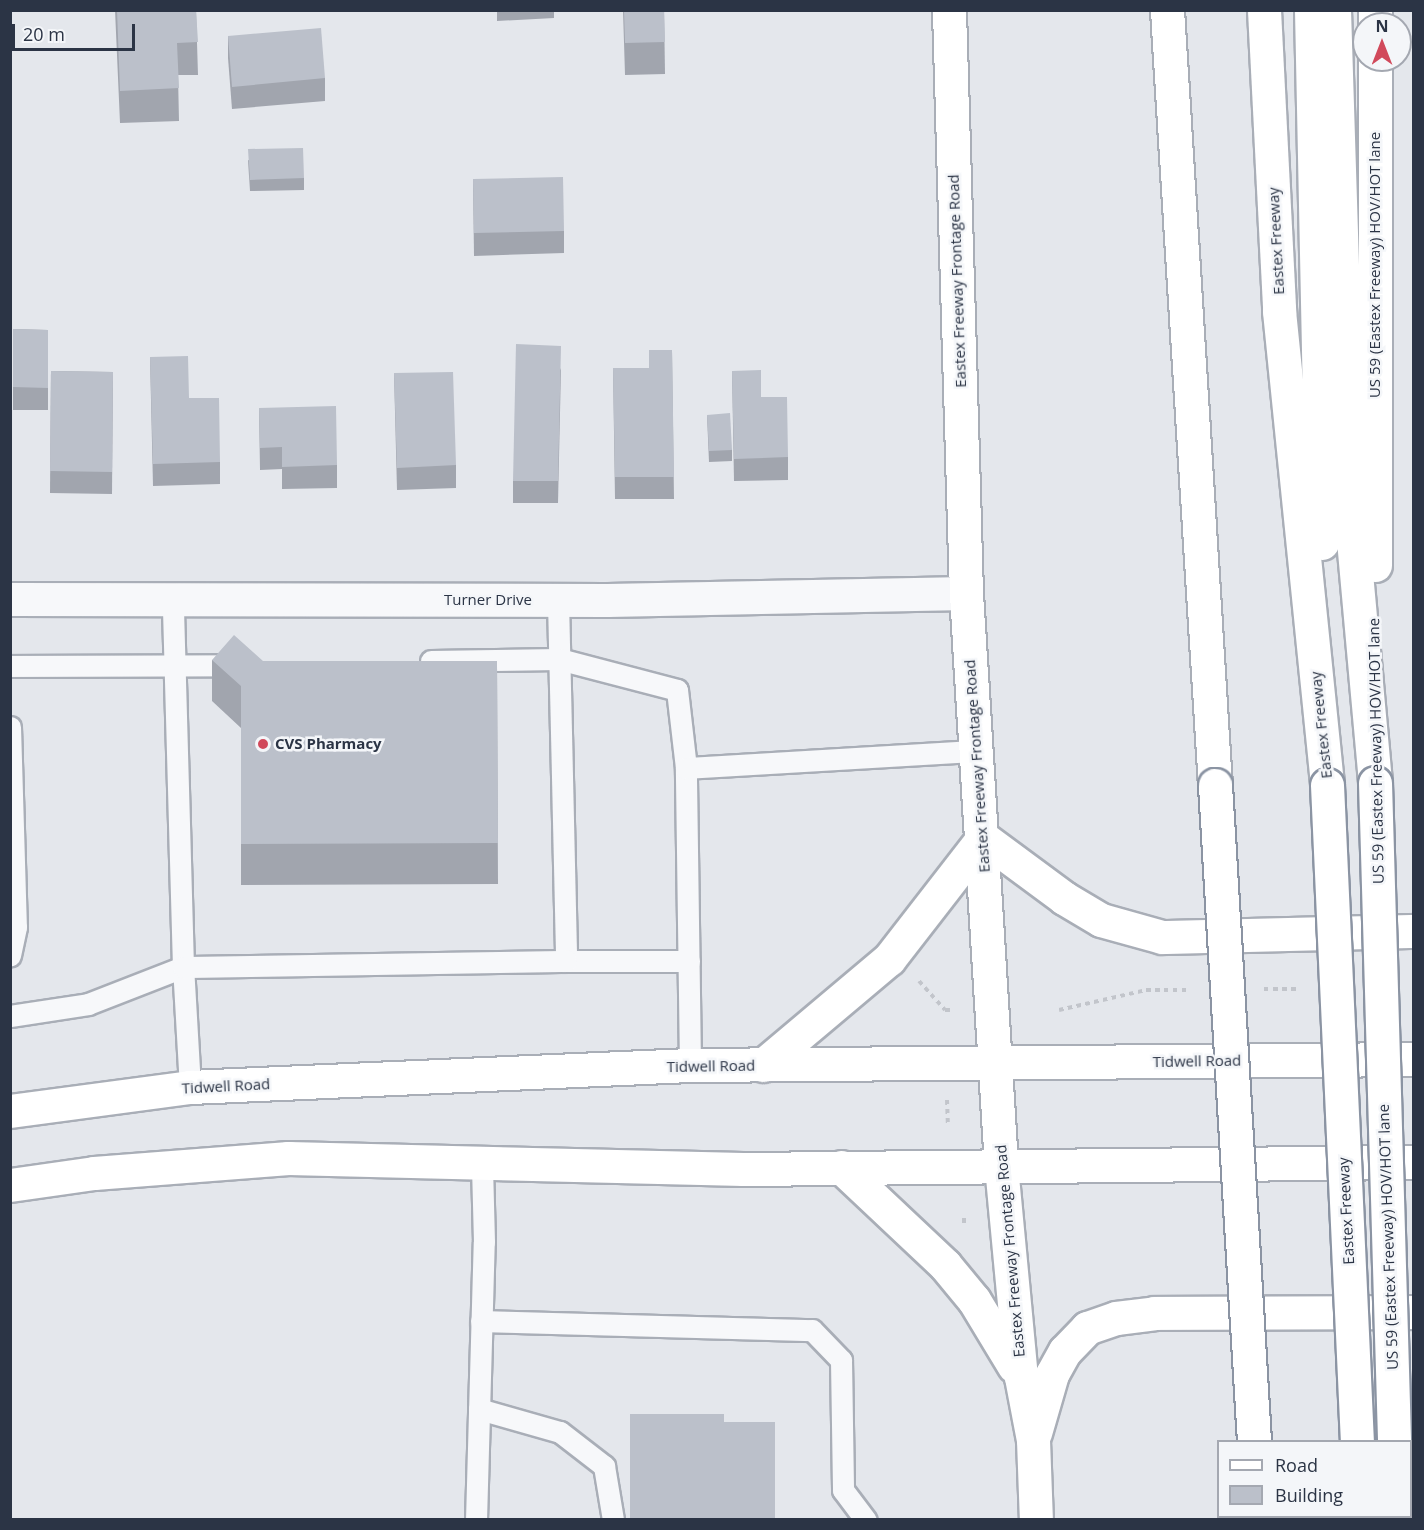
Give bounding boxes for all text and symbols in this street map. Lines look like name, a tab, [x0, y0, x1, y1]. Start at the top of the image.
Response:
scale bar	[15, 12, 138, 50]
north arrow	[1352, 12, 1412, 72]
text: N	[1375, 15, 1389, 37]
text: 20 m	[23, 22, 65, 46]
street label: US 59 (Eastex Freeway) HOV/HOT lane	[1366, 132, 1384, 398]
street label: Eastex Freeway Frontage Road	[944, 174, 970, 388]
street label: Eastex Freeway	[1264, 187, 1288, 295]
street label: Turner Drive	[444, 591, 532, 609]
street label: US 59 (Eastex Freeway) HOV/HOT lane	[1365, 618, 1387, 884]
street label: Eastex Freeway Frontage Road	[961, 659, 993, 873]
street label: Eastex Freeway	[1306, 671, 1336, 779]
place label: CVS Pharmacy	[275, 735, 382, 753]
marker: CVS Pharmacy	[256, 737, 270, 751]
street label: Tidwell Road	[1153, 1051, 1241, 1071]
street label: Tidwell Road	[667, 1056, 755, 1076]
street label: Tidwell Road	[181, 1075, 271, 1097]
street label: US 59 (Eastex Freeway) HOV/HOT lane	[1374, 1104, 1402, 1370]
street label: Eastex Freeway Frontage Road	[992, 1144, 1028, 1358]
street label: Eastex Freeway	[1334, 1157, 1358, 1265]
legend	[1217, 1440, 1412, 1518]
text: Road	[1275, 1453, 1318, 1477]
text: Building	[1275, 1483, 1343, 1507]

